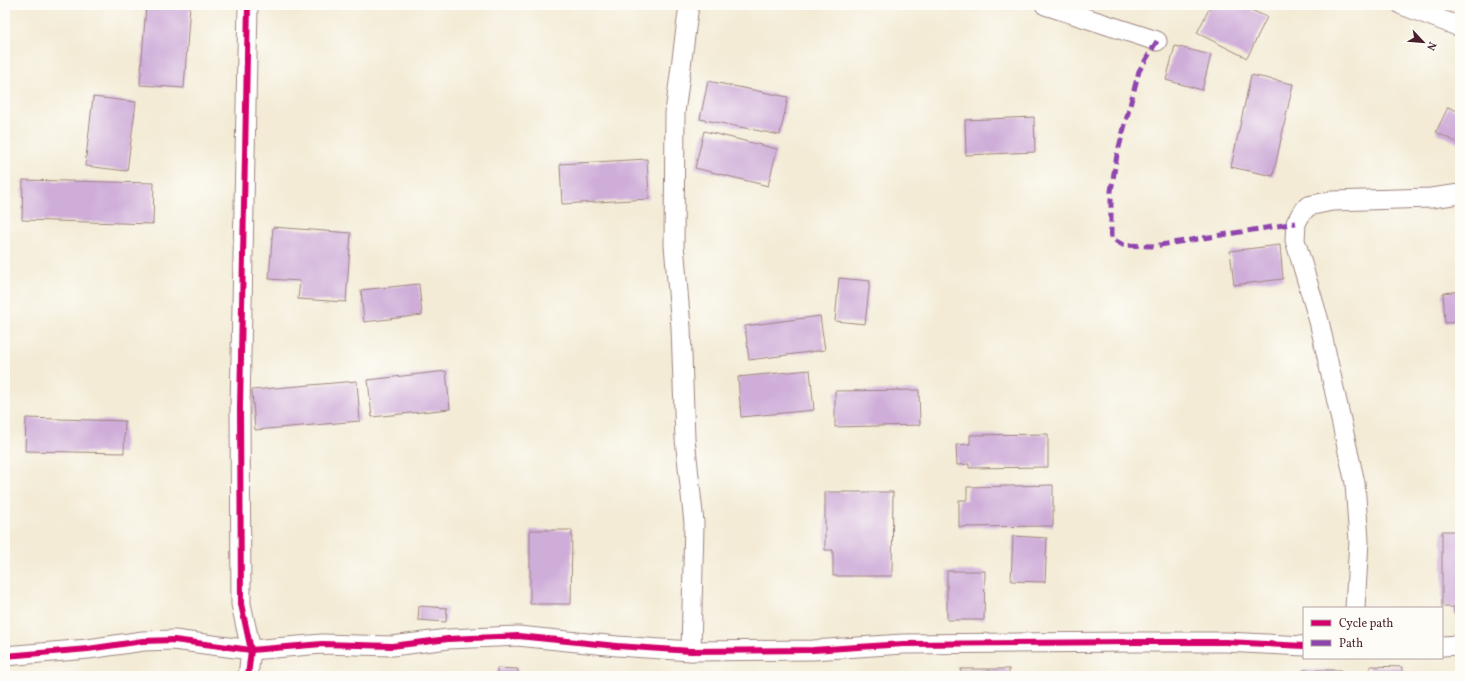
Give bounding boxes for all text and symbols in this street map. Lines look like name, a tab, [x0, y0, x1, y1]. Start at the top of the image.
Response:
north arrow	[1403, 22, 1443, 62]
text: N	[1422, 39, 1439, 53]
legend	[1303, 607, 1443, 659]
text: Cycle path	[1339, 616, 1394, 632]
text: Path	[1339, 636, 1363, 652]

